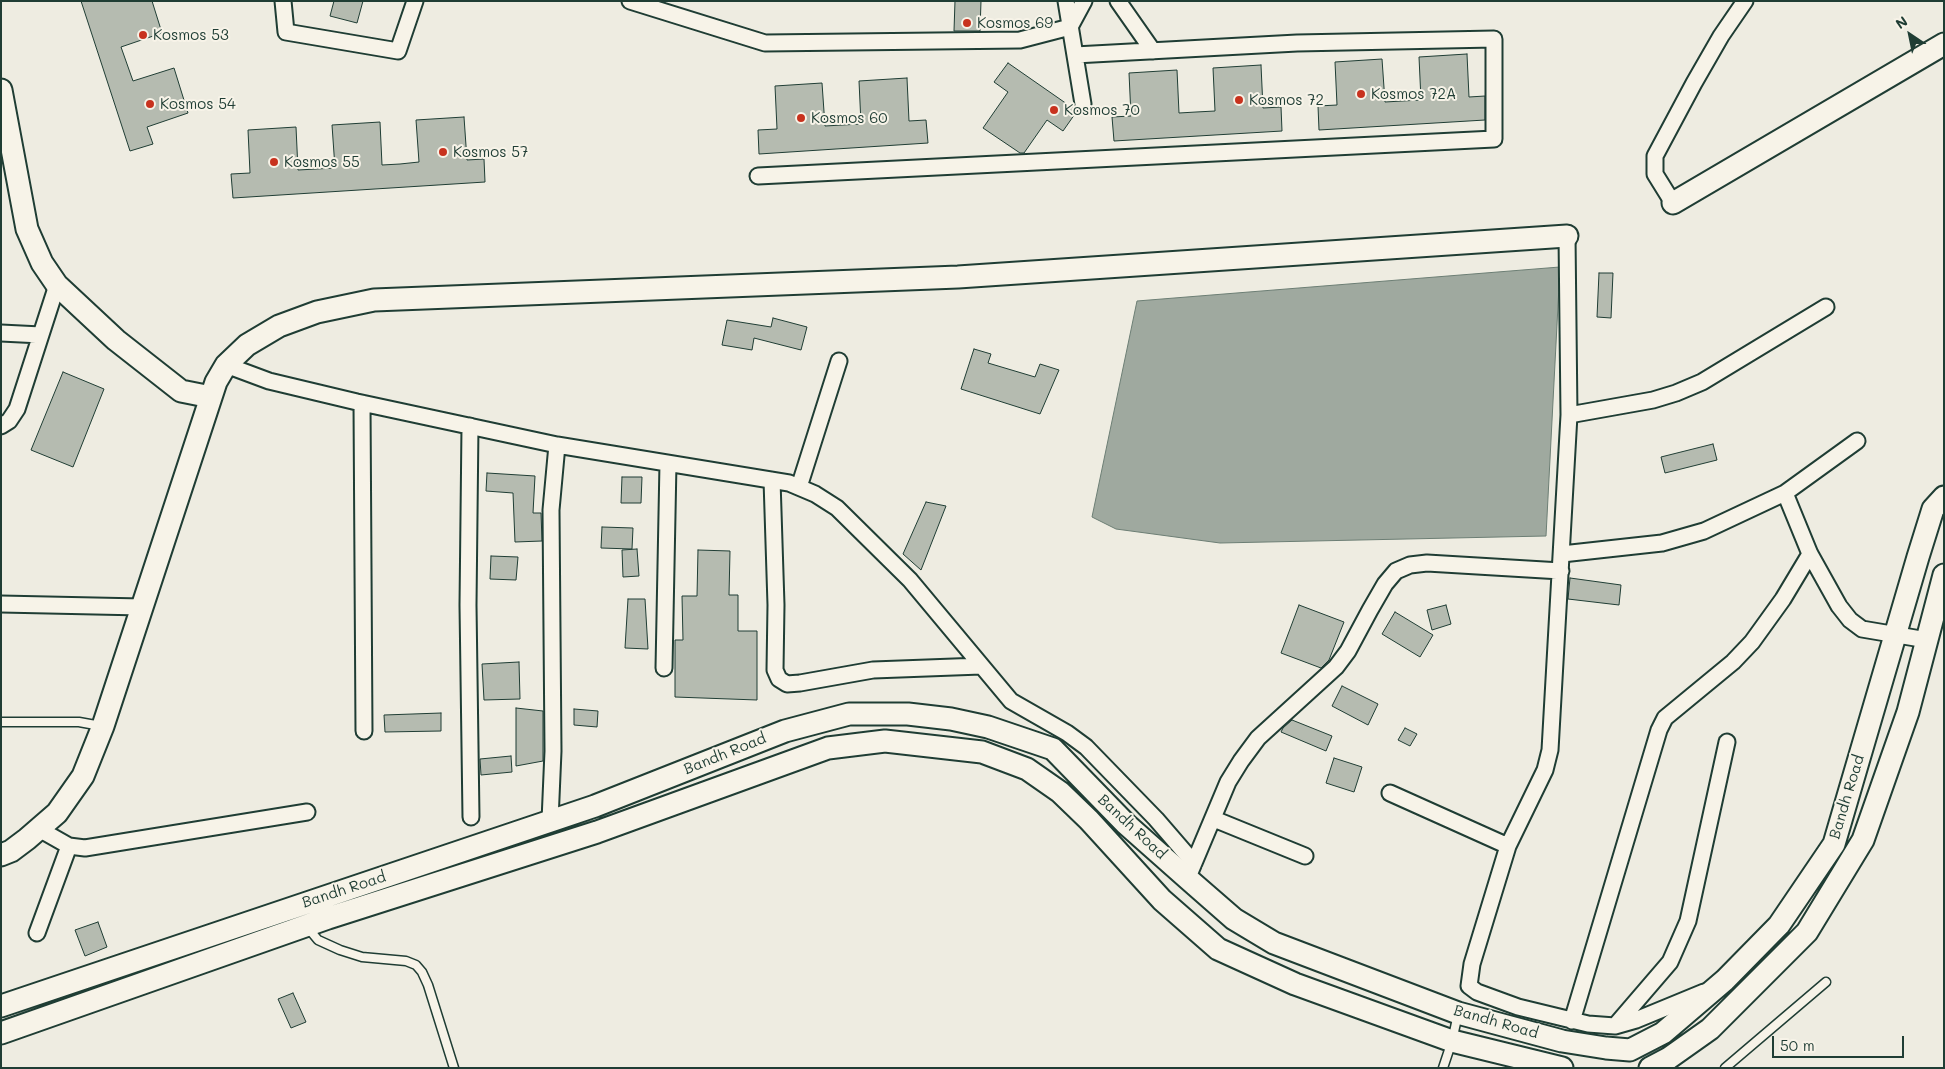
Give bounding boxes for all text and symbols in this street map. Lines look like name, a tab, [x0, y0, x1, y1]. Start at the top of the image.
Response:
north arrow	[1885, 10, 1935, 60]
text: N	[1892, 11, 1911, 33]
place label: Kosmos 69	[977, 14, 1053, 32]
marker: Kosmos 69	[961, 17, 973, 29]
place label: Kosmos 53	[153, 26, 229, 44]
marker: Kosmos 53	[137, 29, 149, 41]
place label: Kosmos 72A	[1371, 85, 1456, 103]
marker: Kosmos 72A	[1355, 88, 1367, 100]
place label: Kosmos 72	[1249, 91, 1324, 109]
marker: Kosmos 72	[1233, 94, 1245, 106]
place label: Kosmos 54	[160, 95, 236, 113]
marker: Kosmos 54	[144, 98, 156, 110]
place label: Kosmos 70	[1064, 101, 1140, 119]
marker: Kosmos 70	[1048, 104, 1060, 116]
place label: Kosmos 60	[811, 109, 888, 127]
marker: Kosmos 60	[795, 112, 807, 124]
place label: Kosmos 57	[453, 143, 528, 161]
marker: Kosmos 57	[437, 146, 449, 158]
place label: Kosmos 55	[284, 153, 360, 171]
marker: Kosmos 55	[268, 156, 280, 168]
street label: Bandh Road	[681, 729, 769, 779]
street label: Bandh Road	[1826, 753, 1868, 841]
street label: Bandh Road	[1094, 791, 1170, 863]
street label: Bandh Road	[300, 868, 388, 912]
street label: Bandh Road	[1452, 1001, 1540, 1043]
scale bar	[1775, 1026, 1908, 1058]
text: 50 m	[1780, 1035, 1815, 1055]

